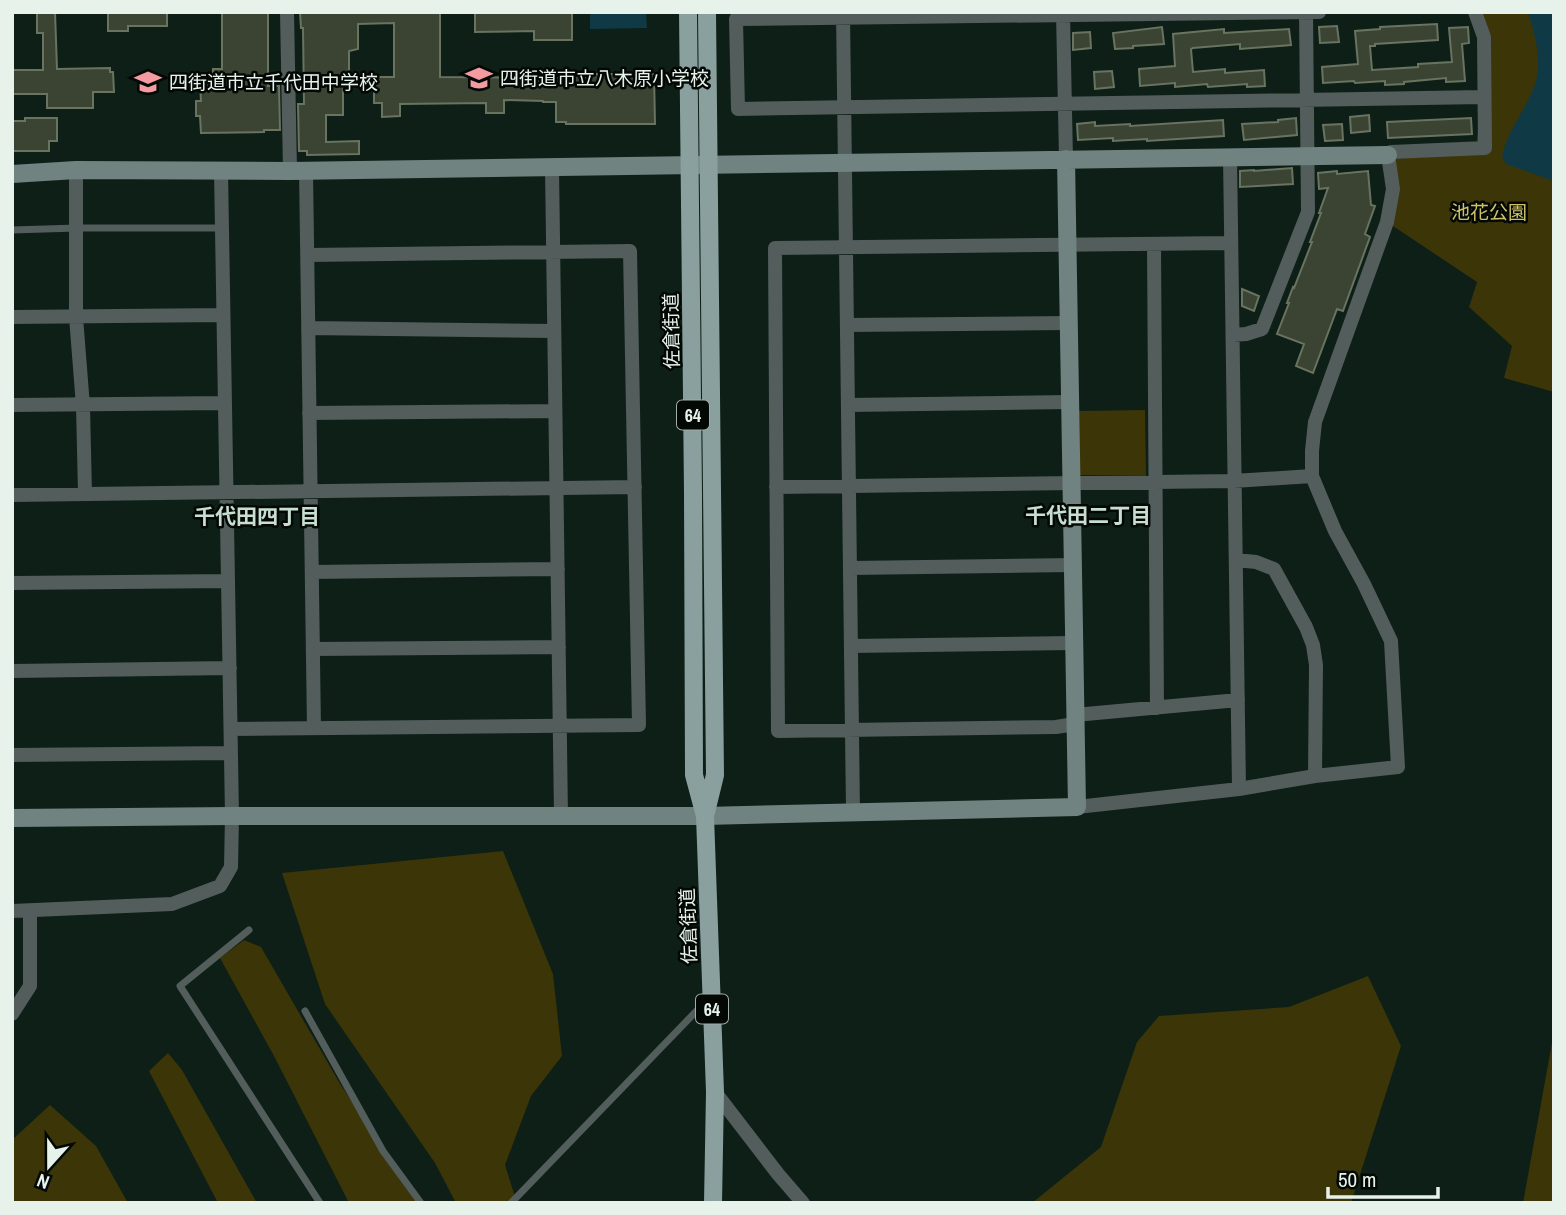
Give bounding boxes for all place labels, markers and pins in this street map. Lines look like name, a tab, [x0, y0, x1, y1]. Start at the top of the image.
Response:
school or university icon: 四街道市立八木原小学校	[464, 63, 494, 93]
place label: 四街道市立八木原小学校	[500, 65, 709, 91]
school or university icon: 四街道市立千代田中学校	[133, 67, 163, 97]
place label: 四街道市立千代田中学校	[169, 69, 378, 95]

